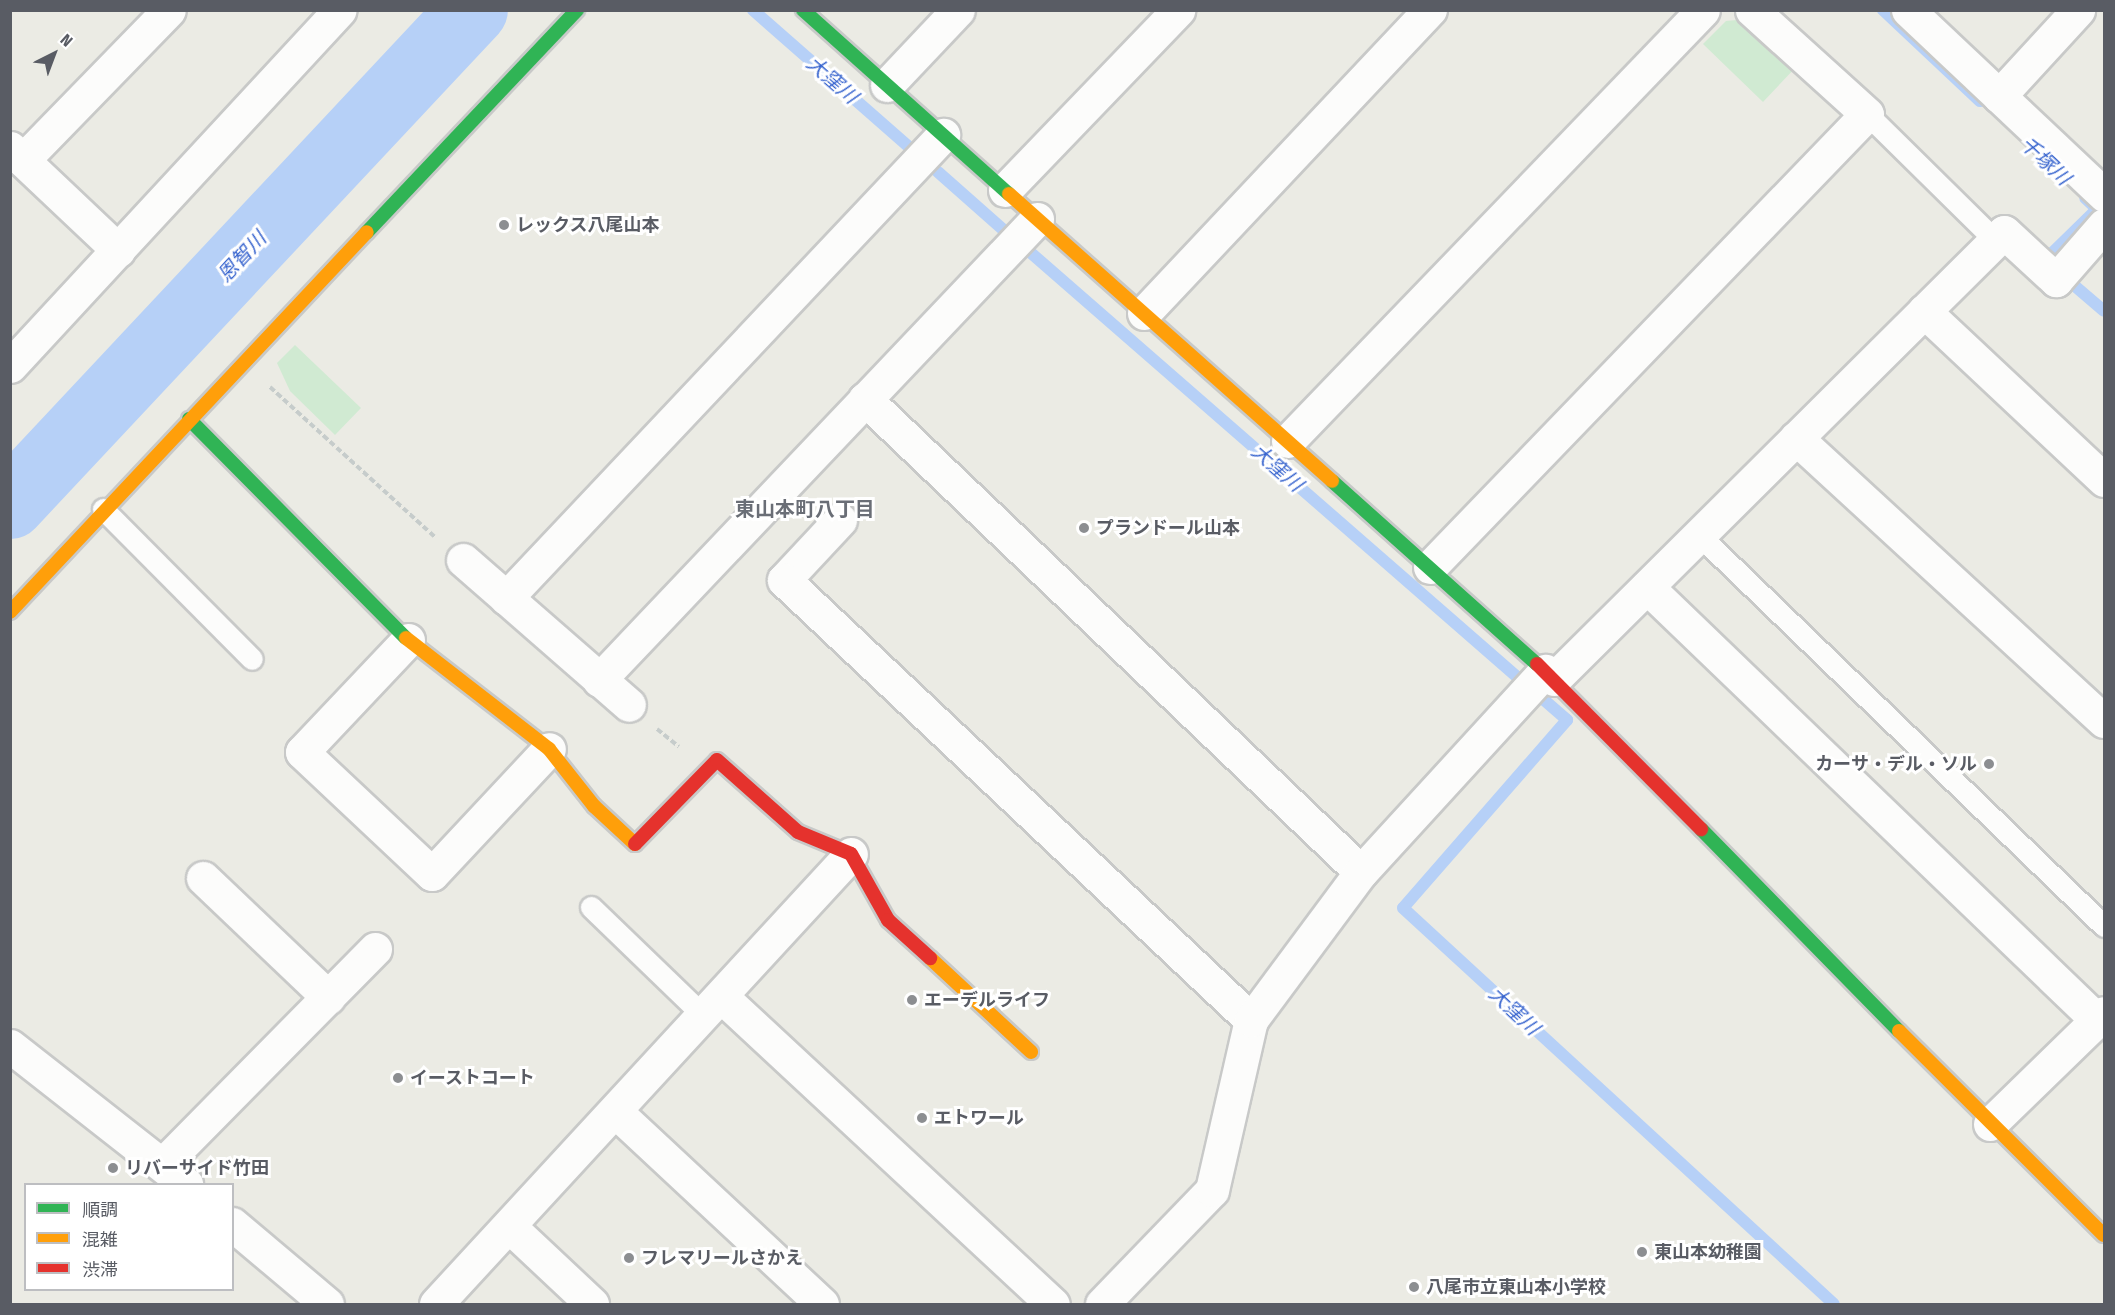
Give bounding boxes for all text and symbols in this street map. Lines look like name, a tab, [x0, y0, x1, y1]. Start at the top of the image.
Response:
north arrow	[24, 24, 84, 84]
text: N	[56, 30, 76, 51]
water label: 大窪川	[801, 51, 863, 109]
water label: 千塚川	[2015, 132, 2075, 190]
place label: レックス八尾山本	[516, 214, 660, 236]
marker: レックス八尾山本	[497, 218, 511, 232]
water label: 恩智川	[213, 227, 271, 287]
water label: 大窪川	[1246, 439, 1308, 497]
district label: 東山本町八丁目	[735, 497, 875, 521]
place label: プランドール山本	[1096, 517, 1240, 539]
marker: プランドール山本	[1077, 521, 1091, 535]
place label: カーサ・デル・ソル	[1815, 753, 1977, 775]
marker: カーサ・デル・ソル	[1982, 757, 1996, 771]
water label: 大窪川	[1484, 982, 1544, 1040]
place label: エーデルライフ	[924, 989, 1050, 1011]
marker: エーデルライフ	[905, 993, 919, 1007]
place label: イーストコート	[410, 1067, 536, 1089]
marker: イーストコート	[391, 1071, 405, 1085]
place label: エトワール	[934, 1107, 1024, 1129]
marker: エトワール	[915, 1111, 929, 1125]
place label: リバーサイド竹田	[125, 1157, 269, 1179]
marker: リバーサイド竹田	[106, 1161, 120, 1175]
legend	[24, 1183, 234, 1291]
text: 順調	[82, 1199, 118, 1221]
text: 混雑	[82, 1229, 118, 1251]
place label: 東山本幼稚園	[1654, 1241, 1762, 1263]
marker: 東山本幼稚園	[1635, 1245, 1649, 1259]
place label: フレマリールさかえ	[641, 1247, 803, 1269]
marker: フレマリールさかえ	[622, 1251, 636, 1265]
text: 渋滞	[82, 1259, 118, 1281]
place label: 八尾市立東山本小学校	[1426, 1276, 1606, 1298]
marker: 八尾市立東山本小学校	[1407, 1280, 1421, 1294]

